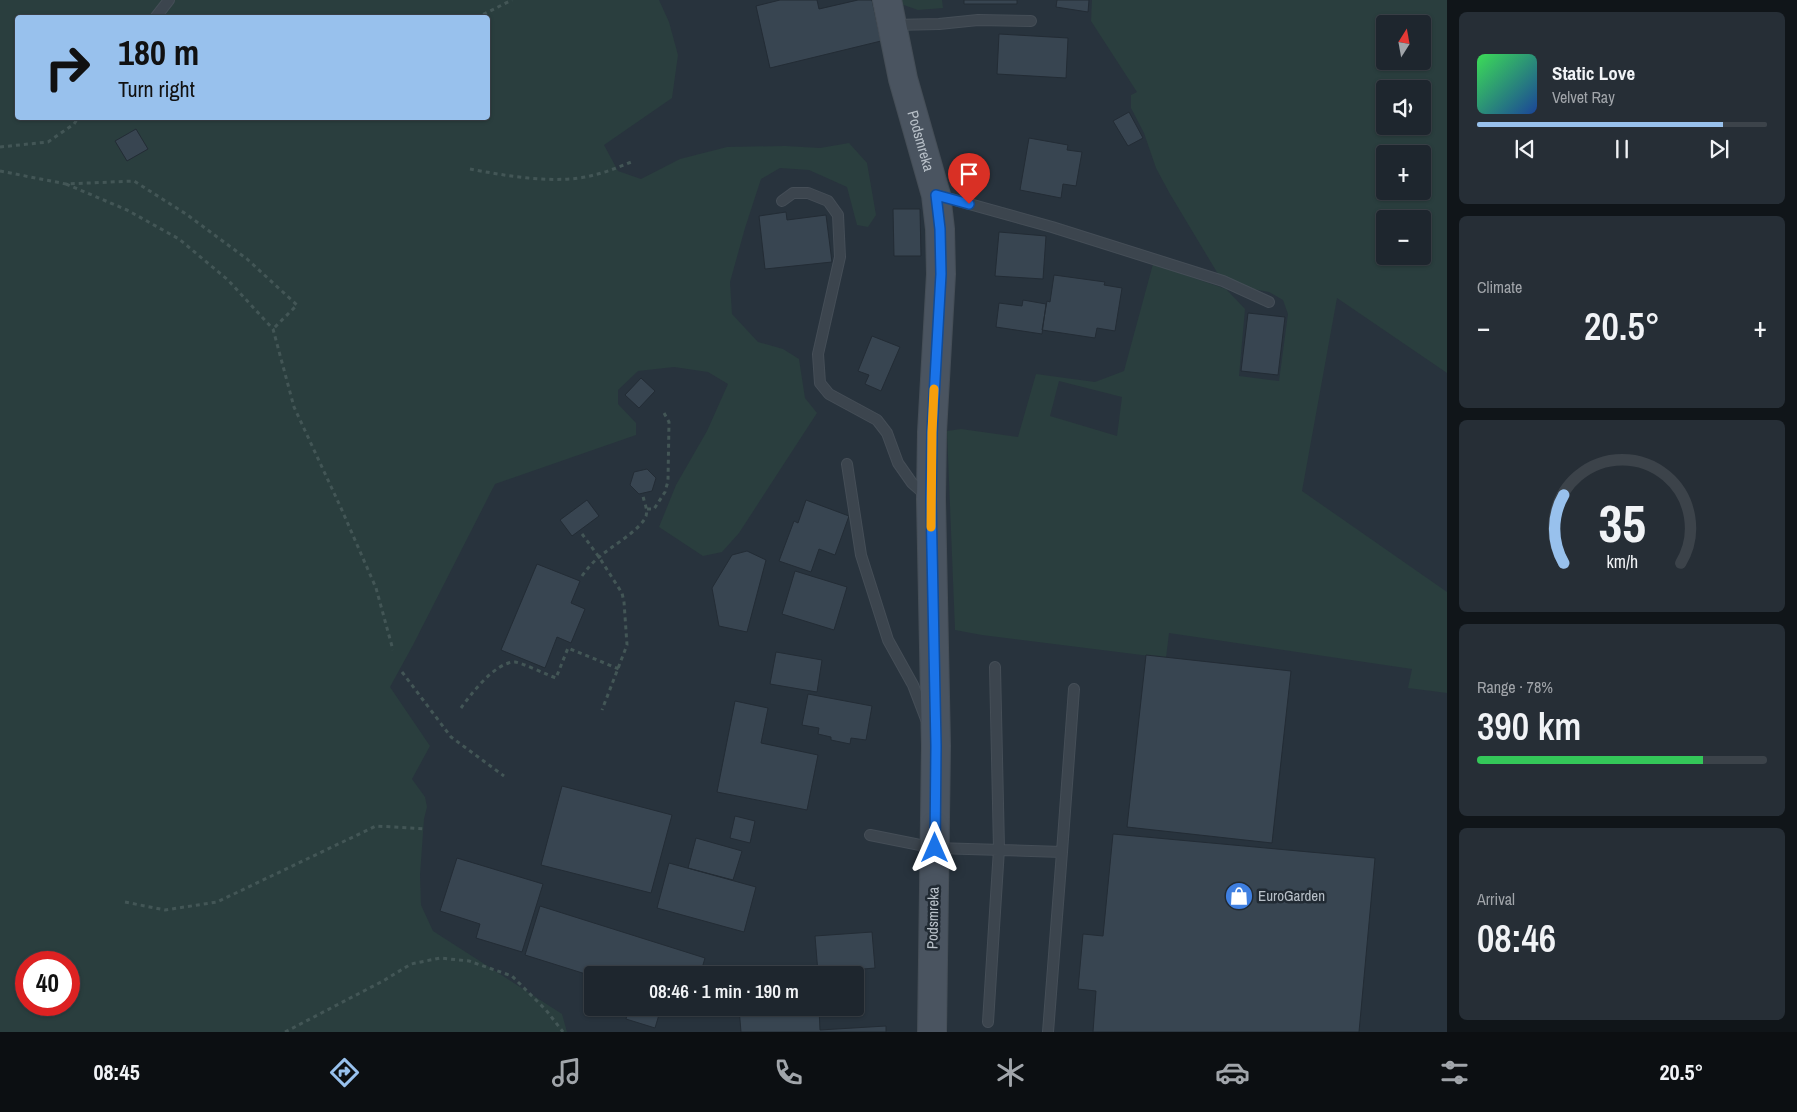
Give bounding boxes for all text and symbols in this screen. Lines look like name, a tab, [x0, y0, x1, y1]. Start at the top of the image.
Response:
north arrow	[1376, 15, 1431, 70]
map controls	[1376, 15, 1431, 265]
text: 180 m	[118, 29, 199, 76]
icon: right	[35, 35, 100, 100]
text: Static Love	[1552, 60, 1635, 86]
text: Turn right	[118, 74, 195, 104]
button: sound	[1376, 80, 1431, 135]
text: Velvet Ray	[1552, 86, 1615, 108]
street label: Podsmreka	[902, 108, 940, 174]
icon: previous	[1511, 135, 1539, 163]
icon: pause	[1608, 135, 1636, 163]
icon: next	[1705, 135, 1733, 163]
button: +	[1376, 145, 1431, 200]
pin	[948, 153, 990, 204]
icon: arrive	[955, 160, 983, 188]
button: −	[1376, 210, 1431, 265]
text: Climate	[1477, 276, 1522, 298]
text: 20.5°	[1584, 301, 1660, 352]
text: −	[1477, 308, 1490, 346]
text: +	[1754, 308, 1767, 346]
text: 35	[1598, 488, 1646, 558]
text: km/h	[1606, 550, 1638, 574]
text: Range · 78%	[1477, 676, 1553, 698]
text: 390 km	[1477, 701, 1581, 752]
position arrow	[908, 821, 960, 873]
shop icon: EuroGarden	[1224, 881, 1254, 911]
place label: EuroGarden	[1258, 885, 1325, 906]
street label: Podsmreka	[921, 887, 944, 949]
text: Arrival	[1477, 888, 1515, 910]
text: 08:46	[1477, 913, 1556, 964]
speed limit sign: 40	[15, 951, 80, 1016]
text: 08:46 · 1 min · 190 m	[649, 978, 799, 1004]
icon: directions	[327, 1055, 362, 1090]
icon: music	[549, 1055, 584, 1090]
icon: phone	[771, 1055, 806, 1090]
icon: climate	[993, 1055, 1028, 1090]
icon: car	[1215, 1055, 1250, 1090]
icon: filters	[1437, 1055, 1472, 1090]
text: 08:45	[94, 1057, 140, 1087]
text: 20.5°	[1659, 1057, 1703, 1087]

